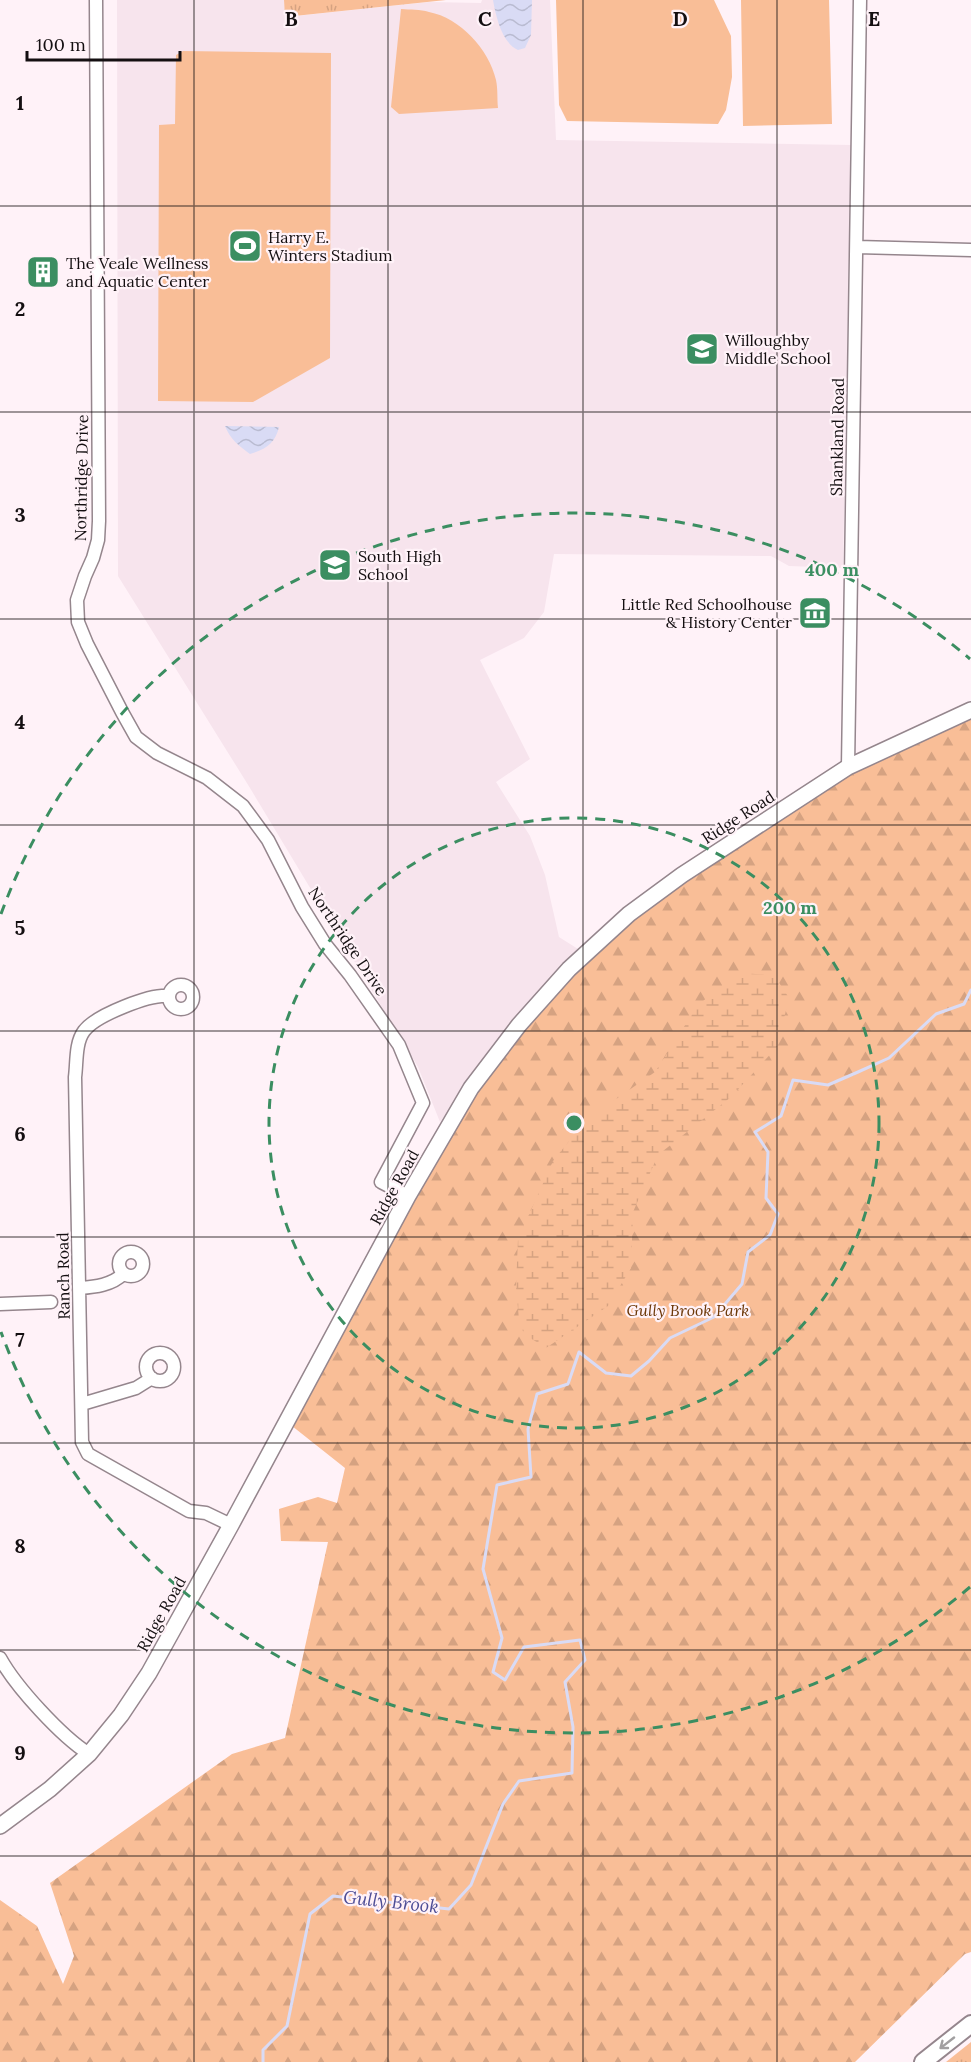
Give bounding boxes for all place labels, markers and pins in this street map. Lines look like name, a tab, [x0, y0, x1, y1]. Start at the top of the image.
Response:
place label: Harry E. Winters Stadium	[268, 227, 393, 265]
sports icon: Harry E. Winters Stadium	[227, 228, 263, 264]
place label: The Veale Wellness and Aquatic Center	[66, 253, 209, 291]
building icon: The Veale Wellness and Aquatic Center	[25, 254, 61, 290]
place label: Willoughby Middle School	[725, 330, 831, 368]
school or university icon: Willoughby Middle School	[684, 331, 720, 367]
place label: South High School	[358, 546, 442, 584]
school or university icon: South High School	[317, 547, 353, 583]
place label: Little Red Schoolhouse & History Center	[621, 594, 792, 632]
museum icon: Little Red Schoolhouse & History Center	[797, 595, 833, 631]
centre of rings	[564, 1113, 584, 1133]

